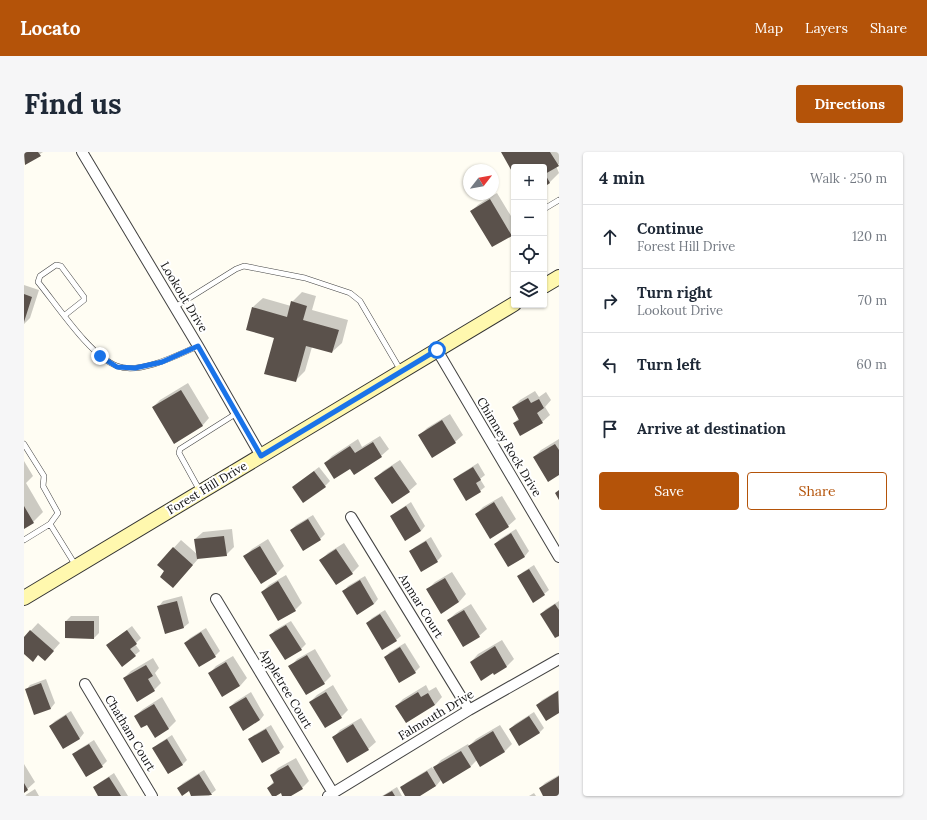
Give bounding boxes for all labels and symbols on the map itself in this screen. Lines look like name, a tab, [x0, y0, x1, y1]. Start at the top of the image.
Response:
north arrow	[463, 164, 499, 200]
street label: Lookout Drive	[158, 259, 212, 335]
route start	[428, 341, 446, 359]
route end	[91, 347, 109, 365]
street label: Chimney Rock Drive	[474, 394, 545, 500]
street label: Forest Hill Drive	[164, 458, 250, 517]
street label: Anmar Court	[395, 570, 447, 641]
street label: Appletree Court	[256, 645, 316, 731]
street label: Falmouth Drive	[395, 686, 477, 743]
street label: Chatham Court	[102, 692, 159, 774]

